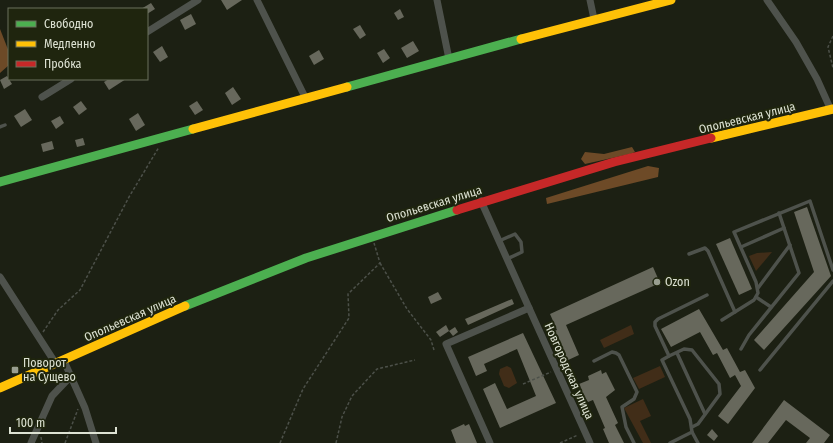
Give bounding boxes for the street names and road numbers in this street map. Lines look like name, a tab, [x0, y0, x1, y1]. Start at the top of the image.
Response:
street label: Опольевская улица	[697, 99, 797, 137]
street label: Опольевская улица	[385, 183, 484, 225]
street label: Опольевская улица	[82, 291, 178, 345]
street label: Новгородская улица	[541, 321, 597, 422]

